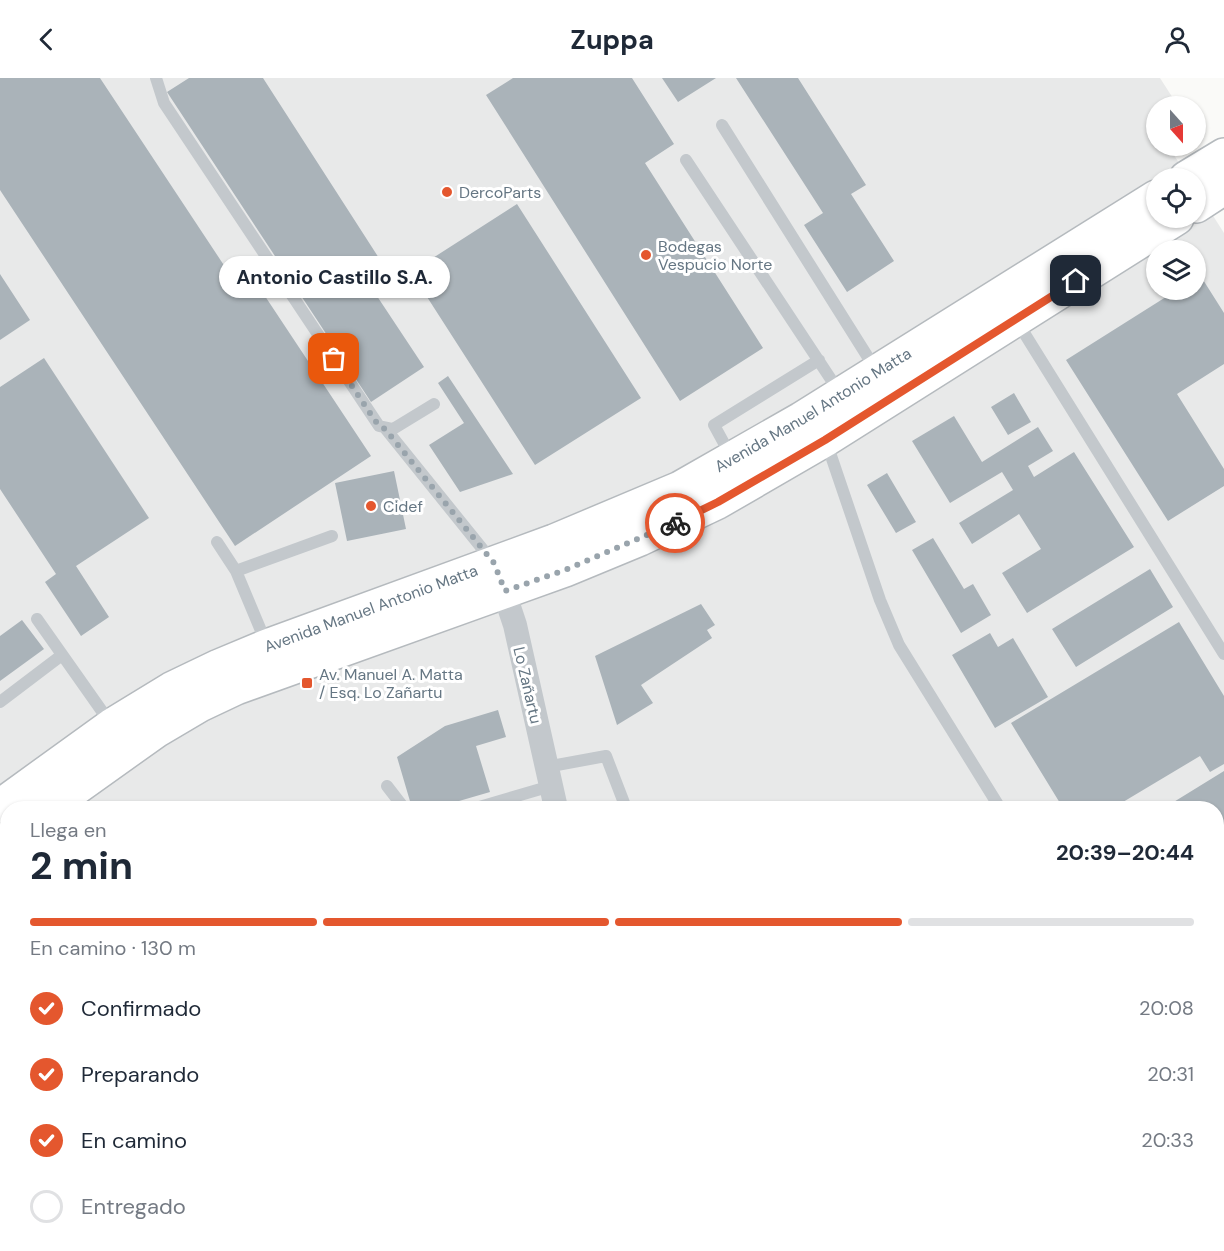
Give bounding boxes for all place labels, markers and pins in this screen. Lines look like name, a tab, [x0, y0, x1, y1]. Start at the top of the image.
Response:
place label: DercoParts	[459, 182, 541, 203]
marker: DercoParts	[440, 185, 454, 199]
place label: Bodegas Vespucio Norte	[658, 236, 772, 275]
marker: Bodegas Vespucio Norte	[639, 248, 653, 262]
pin	[1050, 255, 1101, 306]
callout: Antonio Castillo S.A.	[218, 257, 449, 299]
pin	[308, 333, 359, 384]
place label: Cidef	[383, 496, 423, 517]
marker: Cidef	[364, 499, 378, 513]
place label: Av. Manuel A. Matta / Esq. Lo Zañartu	[319, 664, 463, 703]
marker: Av. Manuel A. Matta / Esq. Lo Zañartu	[300, 676, 314, 690]

